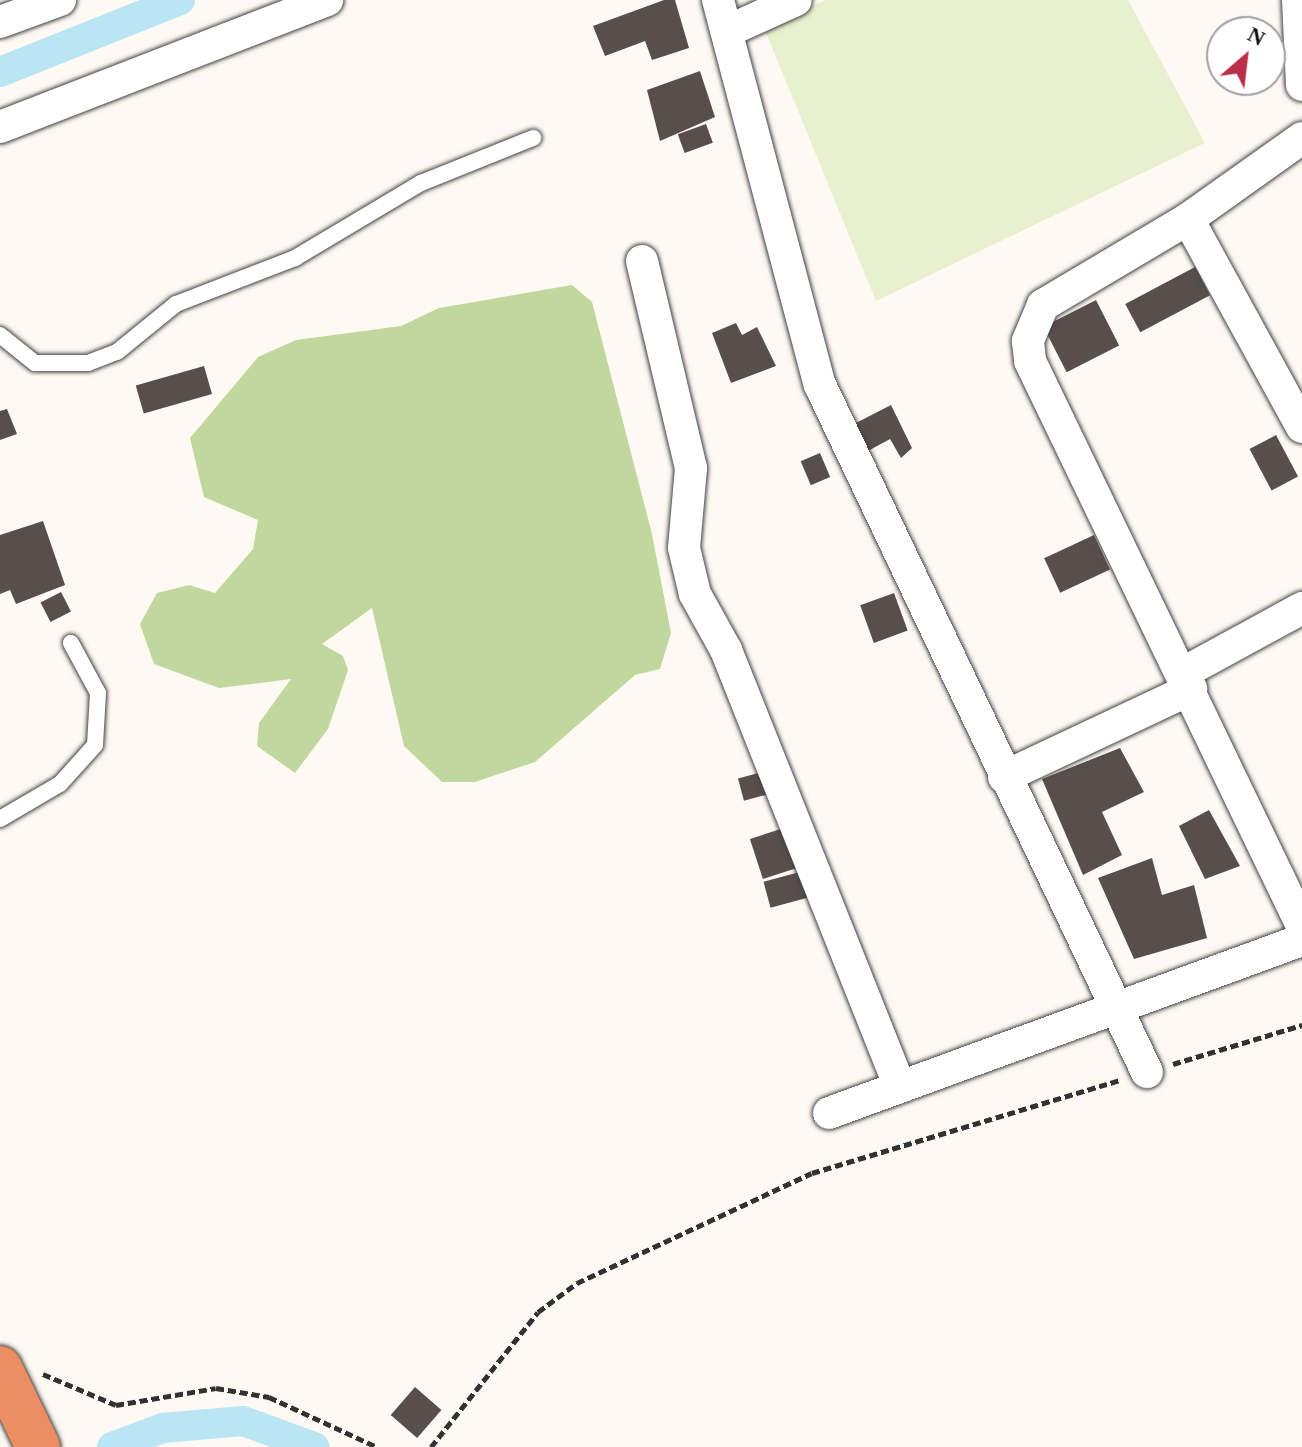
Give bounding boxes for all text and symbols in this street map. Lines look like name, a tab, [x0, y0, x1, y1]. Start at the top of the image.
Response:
north arrow	[1206, 16, 1286, 96]
text: N	[1244, 21, 1269, 51]

